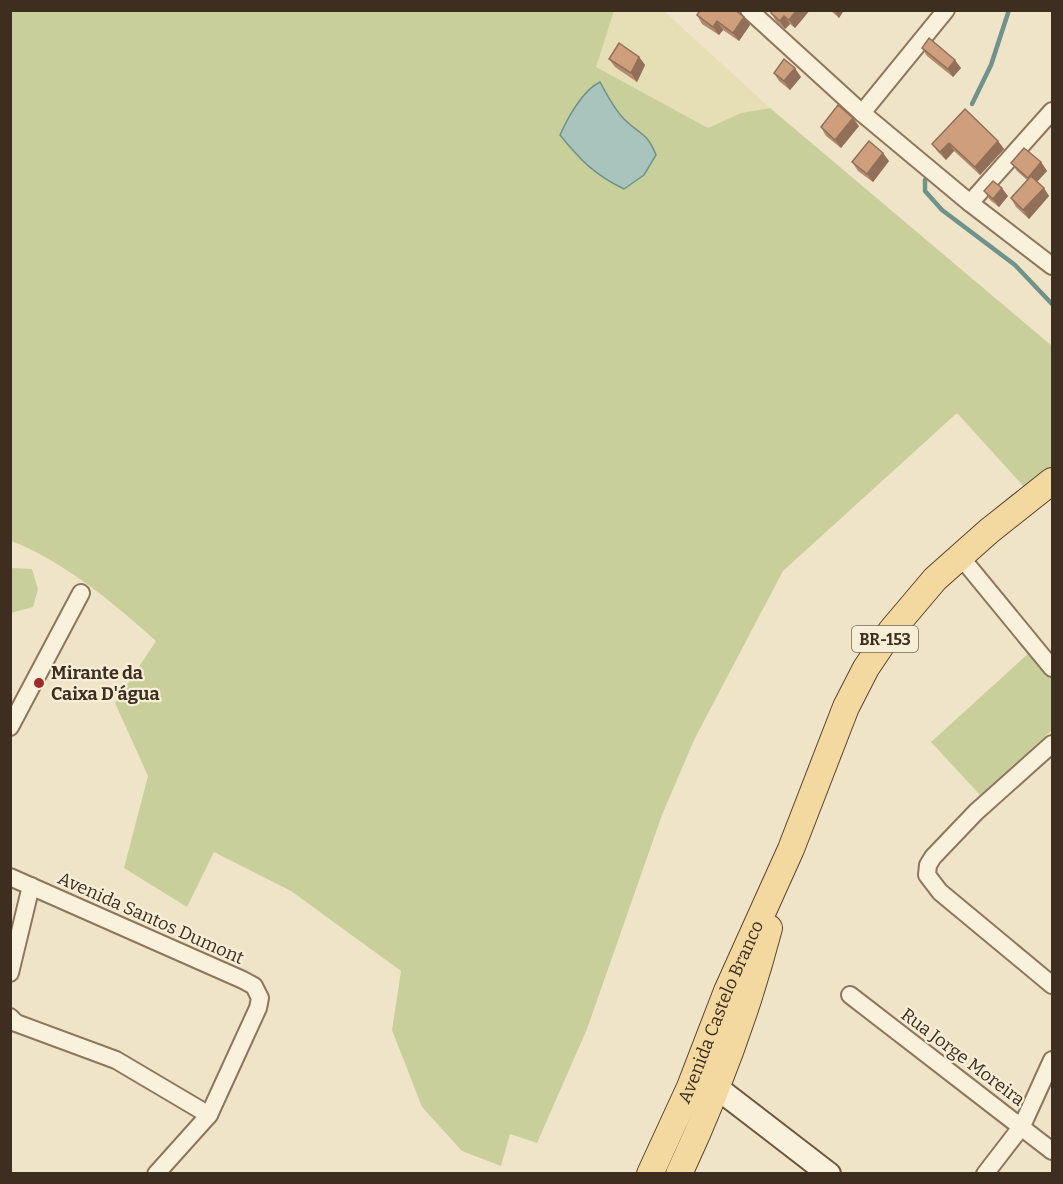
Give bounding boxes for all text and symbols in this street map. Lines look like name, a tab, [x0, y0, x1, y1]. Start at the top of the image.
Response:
road number: BR-153	[852, 626, 918, 652]
place label: Mirante da Caixa D'água	[51, 662, 160, 705]
marker: Mirante da Caixa D'água	[32, 676, 46, 690]
street label: Avenida Santos Dumont	[55, 867, 248, 969]
street label: Avenida Castelo Branco	[673, 917, 768, 1107]
street label: Rua Jorge Moreira	[897, 1003, 1029, 1111]

